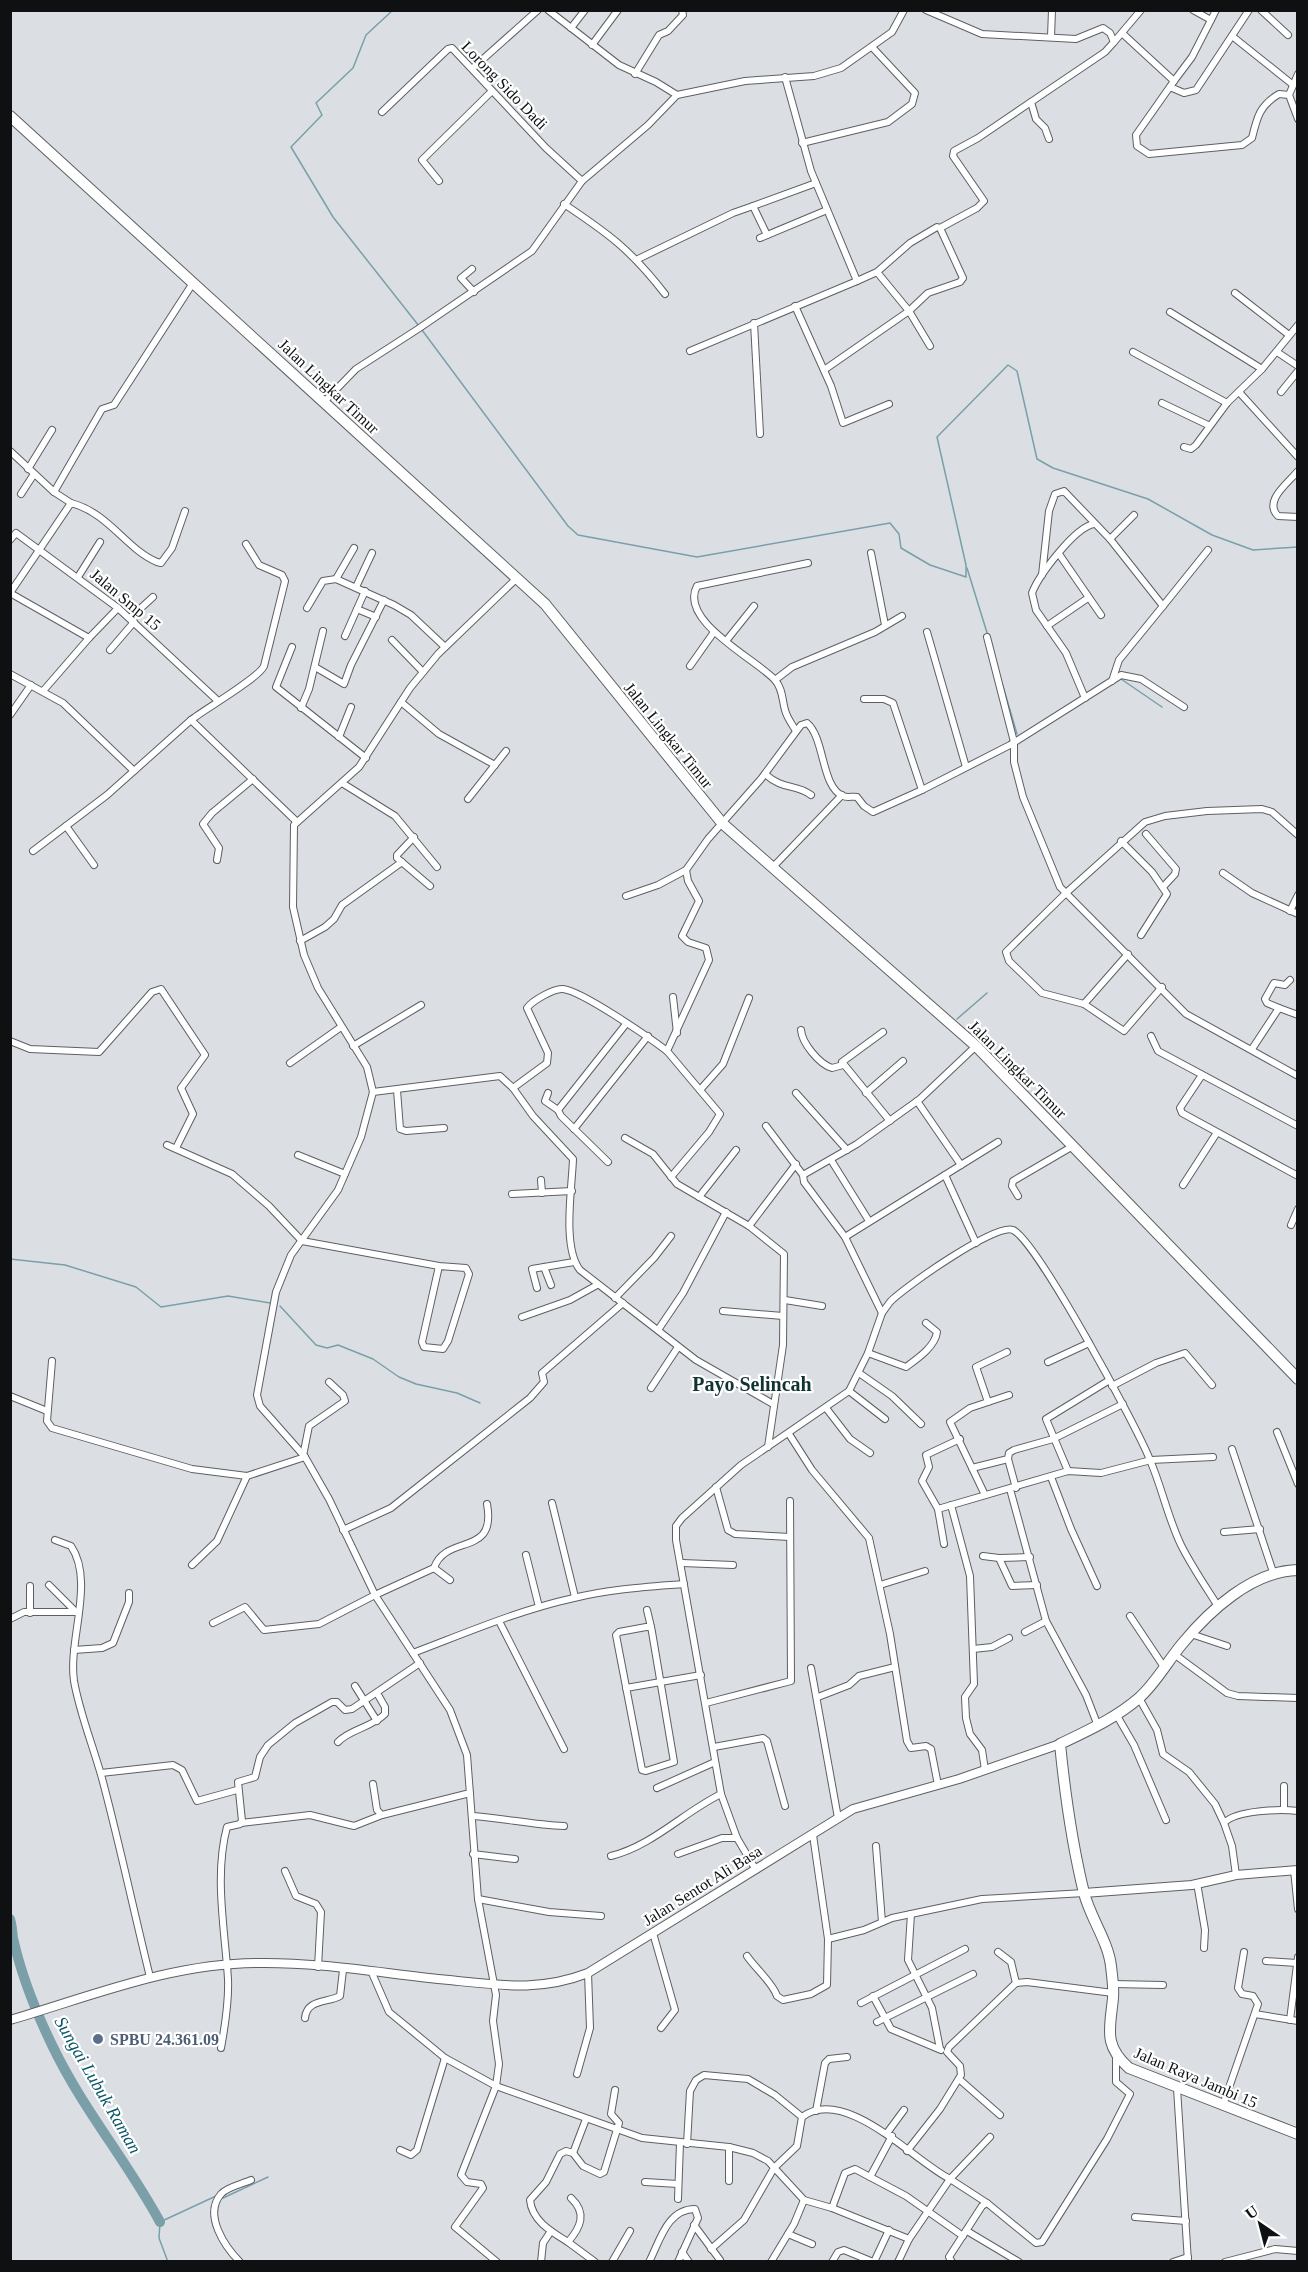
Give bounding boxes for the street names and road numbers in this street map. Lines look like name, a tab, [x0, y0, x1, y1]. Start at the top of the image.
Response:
street label: Lorong Sido Dadi	[458, 38, 551, 134]
street label: Jalan Lingkar Timur	[274, 336, 383, 438]
street label: Jalan Smp 15	[87, 565, 164, 634]
street label: Jalan Lingkar Timur	[620, 679, 717, 793]
street label: Jalan Lingkar Timur	[965, 1017, 1070, 1123]
street label: Jalan Sentot Ali Basa	[640, 1842, 765, 1929]
street label: Jalan Raya Jambi 15	[1131, 2044, 1260, 2112]

